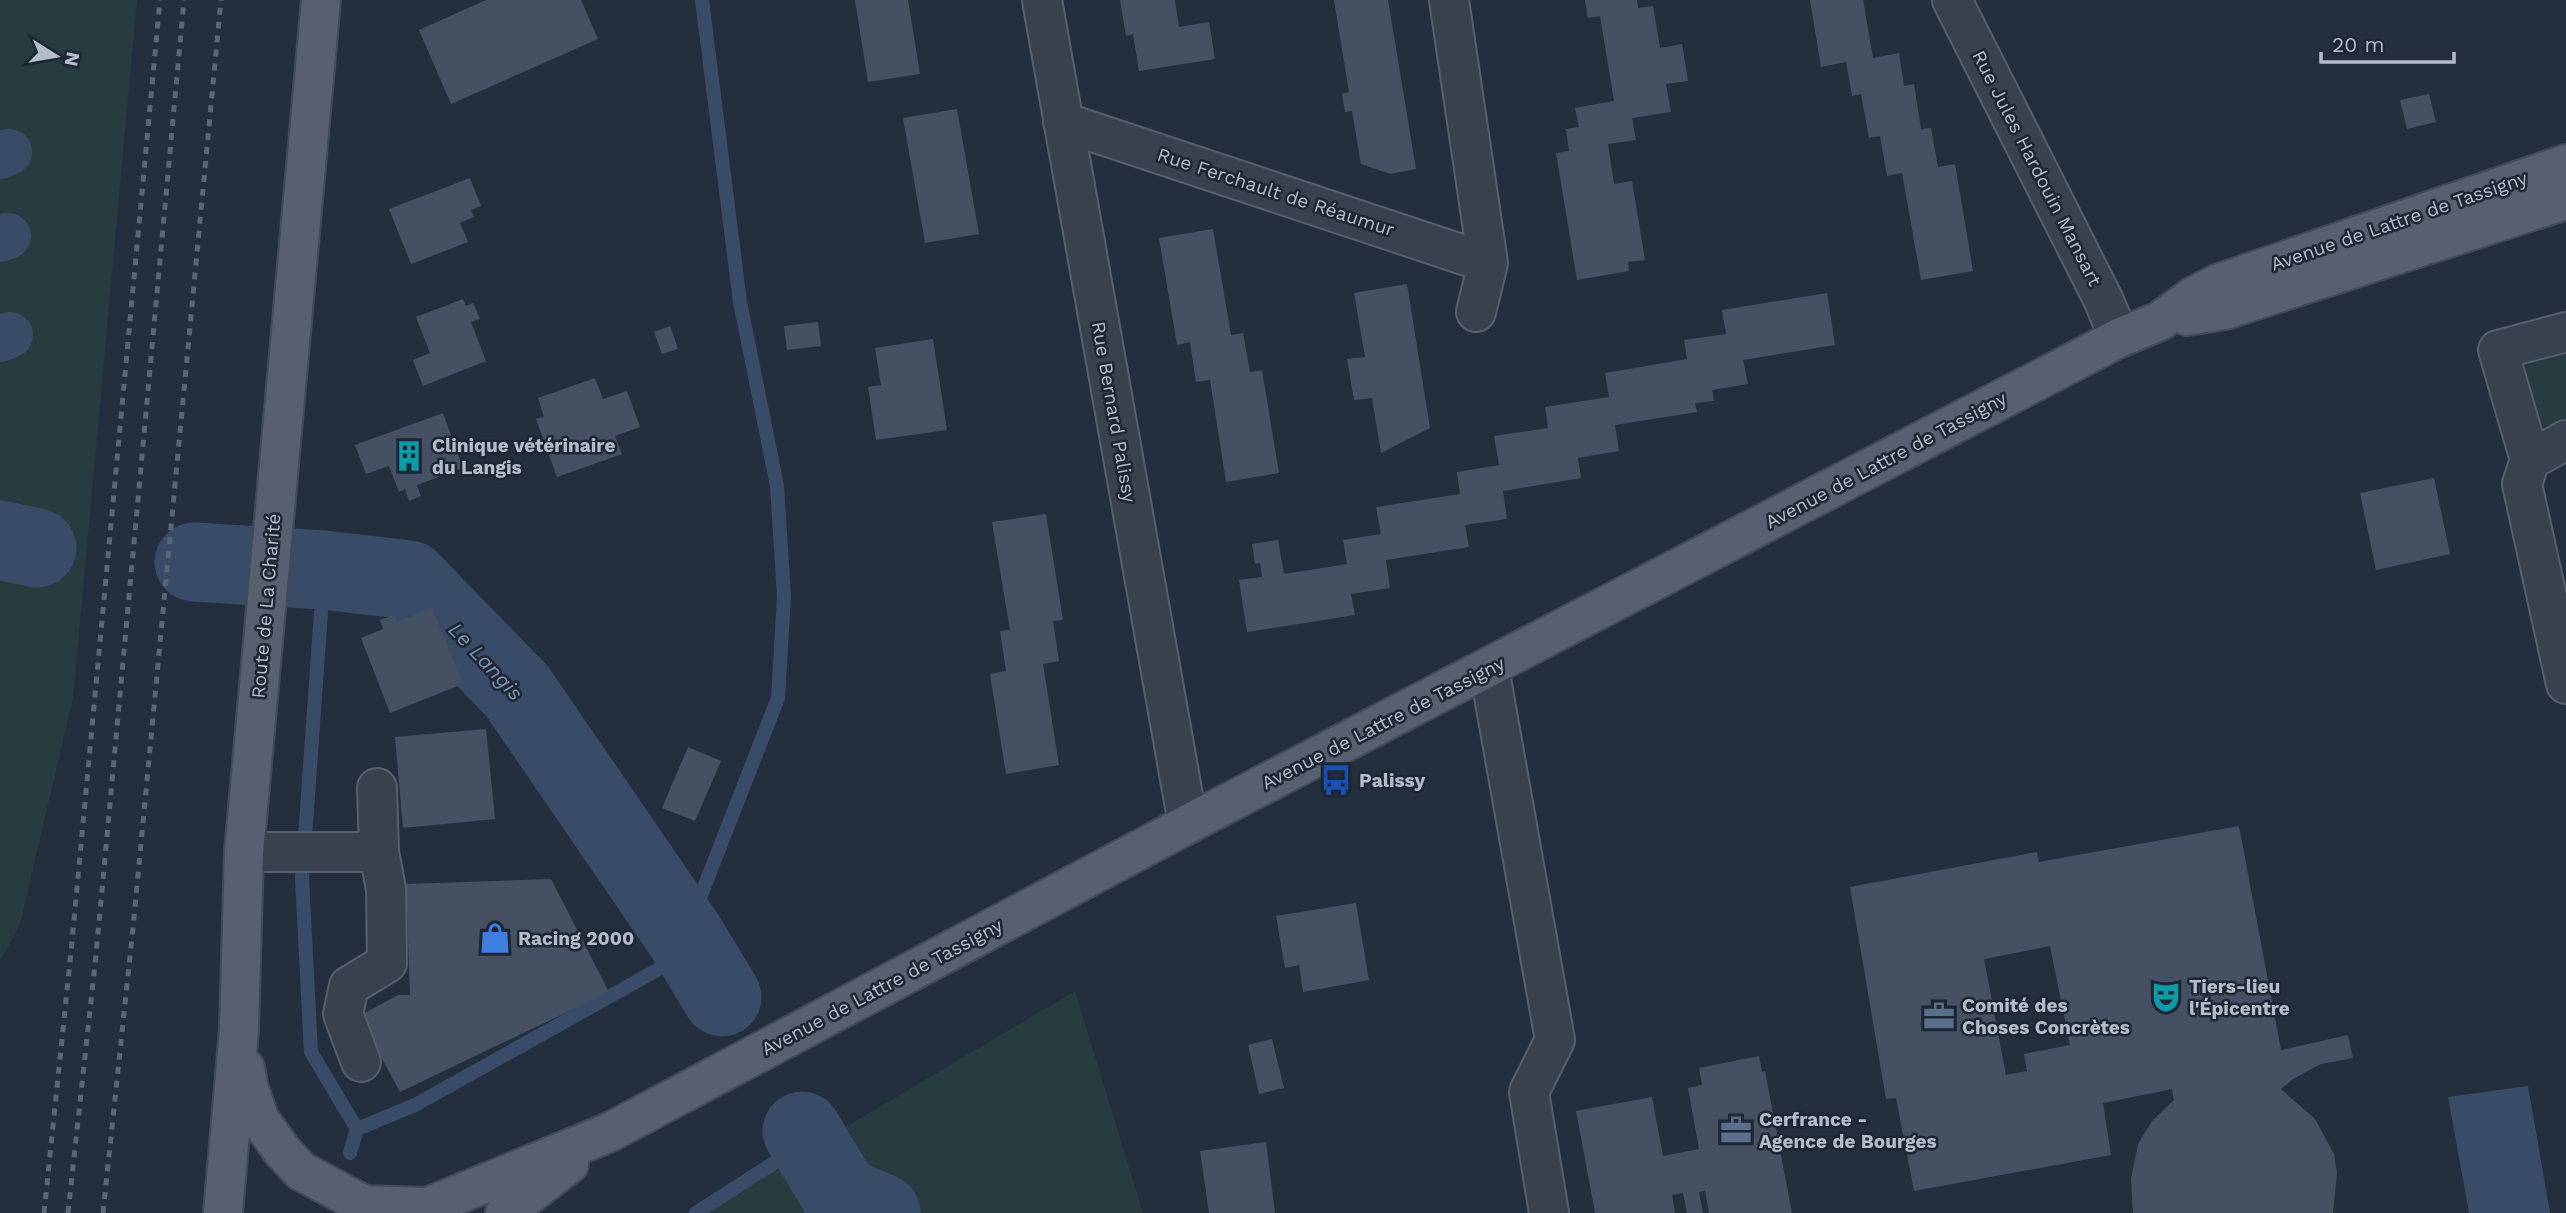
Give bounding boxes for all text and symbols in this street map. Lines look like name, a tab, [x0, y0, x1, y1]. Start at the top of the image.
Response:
north arrow	[21, 21, 91, 91]
scale bar	[2321, 21, 2454, 65]
text: 20 m	[2332, 32, 2384, 57]
street label: Rue Jules Hardouin Mansart	[1967, 46, 2107, 290]
text: N	[60, 50, 85, 68]
street label: Rue Ferchault de Réaumur	[1155, 143, 1398, 241]
street label: Avenue de Lattre de Tassigny	[2268, 166, 2531, 276]
street label: Rue Bernard Palissy	[1087, 320, 1141, 505]
street label: Avenue de Lattre de Tassigny	[1761, 386, 2011, 534]
place label: Clinique vétérinaire du Langis	[432, 434, 615, 479]
building icon: Clinique vétérinaire du Langis	[392, 439, 426, 473]
street label: Route de La Charité	[246, 513, 286, 699]
water label: Le Langis	[444, 617, 529, 705]
street label: Avenue de Lattre de Tassigny	[1257, 651, 1509, 795]
bus stop icon: Palissy	[1319, 763, 1353, 797]
place label: Palissy	[1359, 769, 1425, 792]
street label: Avenue de Lattre de Tassigny	[757, 913, 1007, 1061]
shop icon: Racing 2000	[478, 921, 512, 955]
place label: Racing 2000	[518, 927, 634, 950]
place label: Tiers-lieu l'Épicentre	[2189, 975, 2290, 1020]
theatre icon: Tiers-lieu l'Épicentre	[2149, 980, 2183, 1014]
place label: Comité des Choses Concrètes	[1962, 994, 2130, 1039]
office icon: Comité des Choses Concrètes	[1922, 999, 1956, 1033]
place label: Cerfrance - Agence de Bourges	[1759, 1108, 1937, 1153]
office icon: Cerfrance - Agence de Bourges	[1719, 1113, 1753, 1147]

